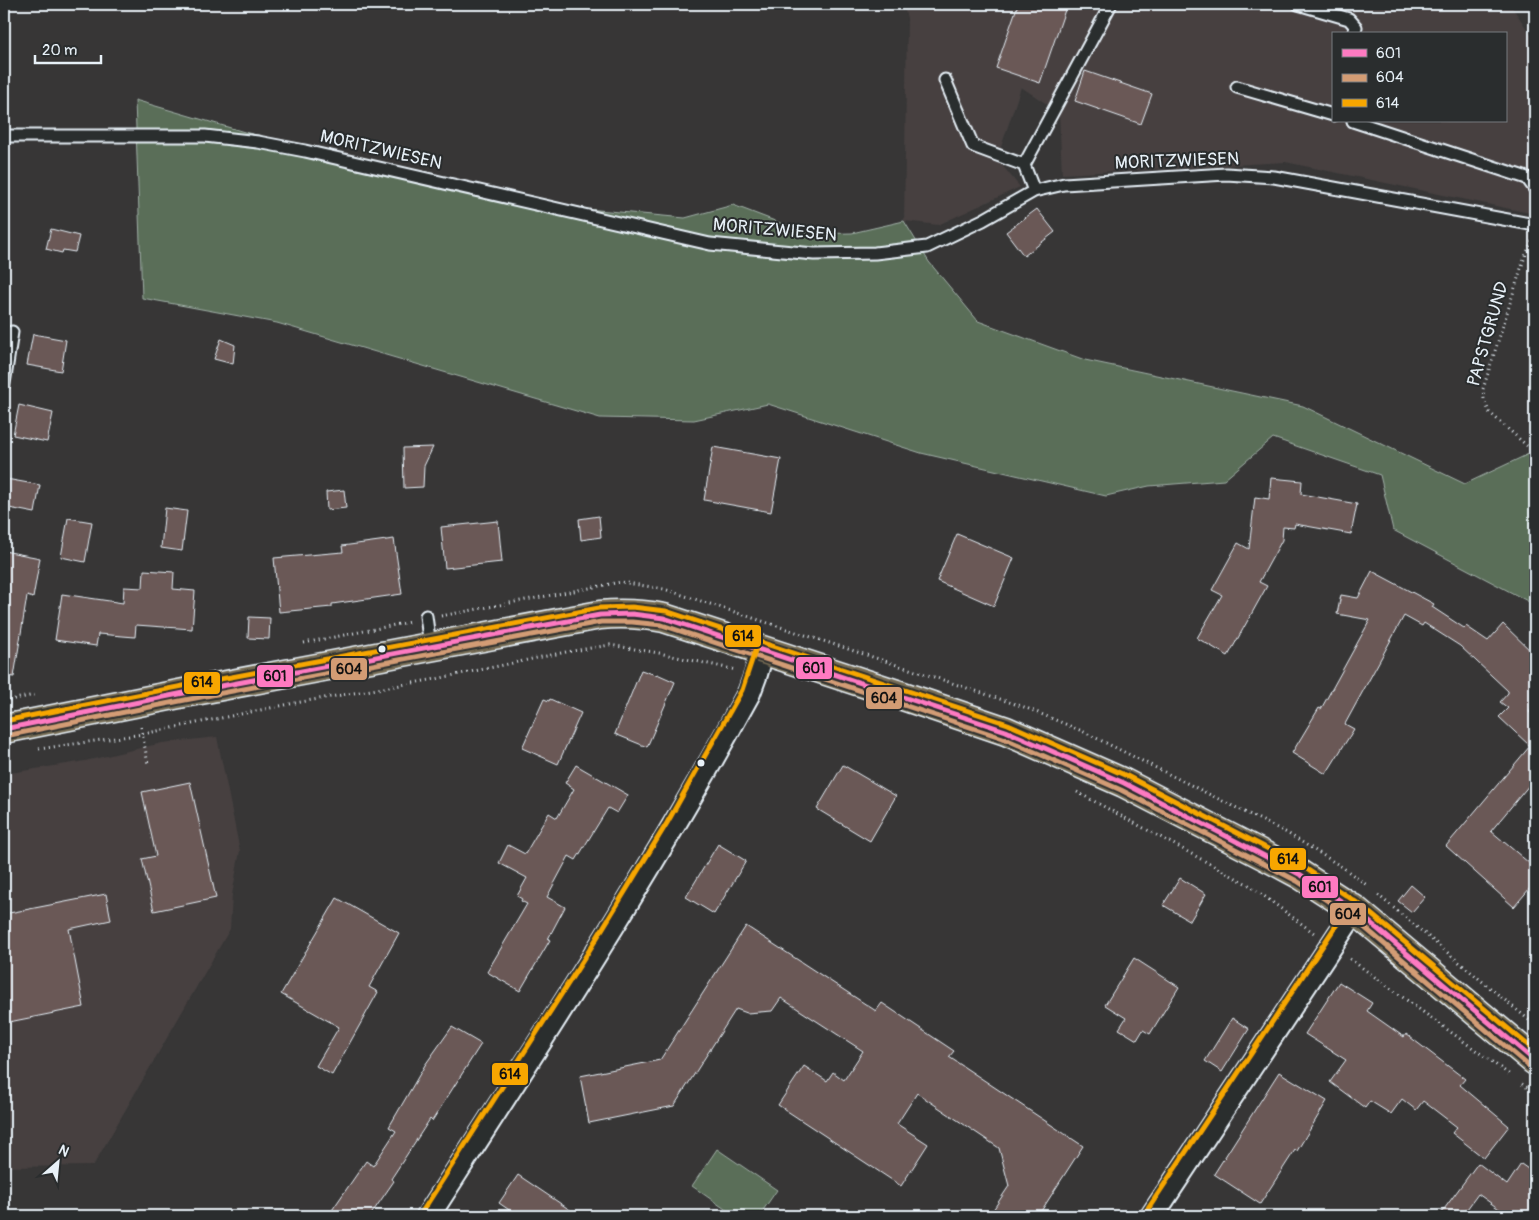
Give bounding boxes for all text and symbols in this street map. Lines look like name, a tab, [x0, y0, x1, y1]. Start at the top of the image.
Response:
scale bar	[35, 32, 101, 64]
legend	[1332, 32, 1506, 122]
text: 20 m	[42, 41, 77, 60]
text: 601	[1376, 44, 1401, 63]
text: 604	[1376, 68, 1404, 87]
text: 614	[1376, 94, 1400, 113]
street label: MORITZWIESEN	[318, 125, 444, 175]
street label: MORITZWIESEN	[1114, 147, 1240, 175]
street label: MORITZWIESEN	[712, 213, 838, 247]
street label: PAPSTGRUND	[1462, 279, 1514, 389]
line badge: 614	[724, 624, 762, 648]
text: 614	[732, 628, 755, 645]
unlabelled marker	[377, 644, 387, 654]
line badge: 601	[795, 656, 833, 680]
line badge: 604	[330, 657, 368, 681]
text: 601	[802, 660, 826, 677]
text: 604	[336, 661, 363, 678]
line badge: 601	[256, 664, 294, 688]
text: 601	[263, 668, 287, 685]
line badge: 614	[183, 671, 221, 695]
text: 614	[191, 674, 214, 691]
line badge: 604	[865, 686, 903, 710]
text: 604	[871, 690, 898, 707]
unlabelled marker	[696, 758, 706, 768]
line badge: 614	[1269, 847, 1307, 871]
text: 614	[1277, 851, 1300, 868]
line badge: 601	[1301, 875, 1339, 899]
text: 601	[1308, 879, 1332, 896]
line badge: 604	[1329, 902, 1367, 926]
text: 604	[1335, 906, 1362, 923]
line badge: 614	[491, 1062, 529, 1086]
text: 614	[499, 1066, 522, 1083]
north arrow	[32, 1138, 82, 1188]
text: N	[56, 1141, 72, 1161]

